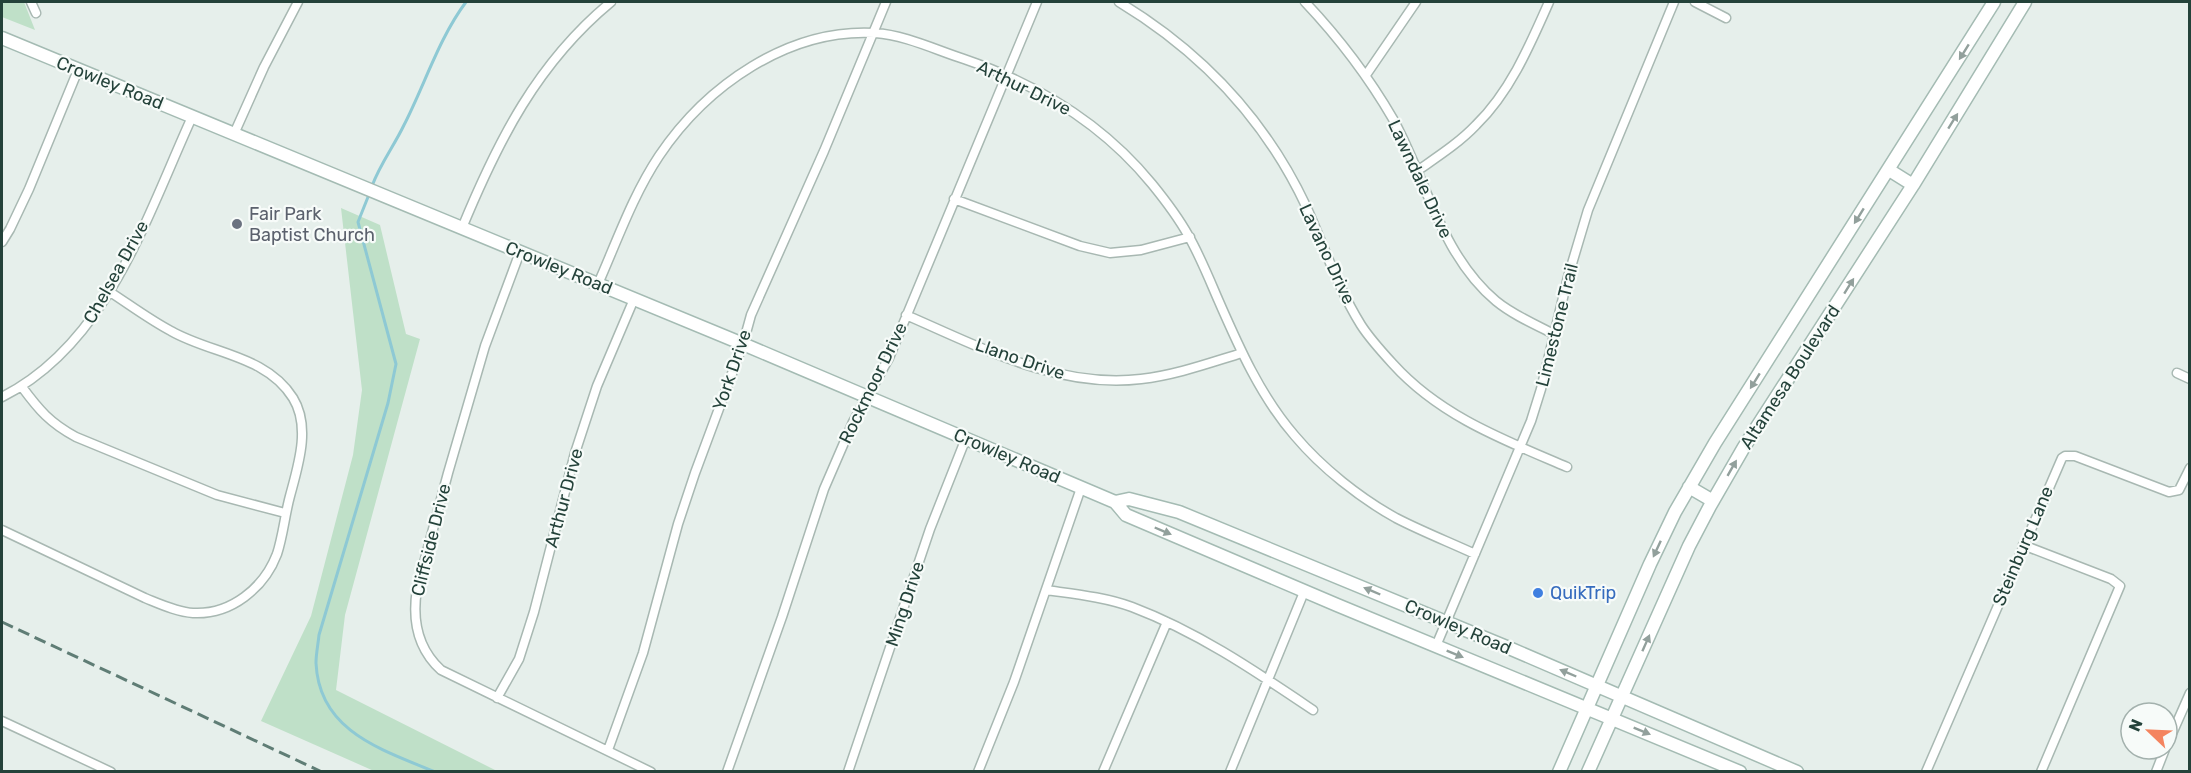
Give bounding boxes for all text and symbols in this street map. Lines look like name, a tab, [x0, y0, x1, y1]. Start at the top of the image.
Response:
one-way arrow	[1958, 43, 1969, 60]
street label: Crowley Road	[53, 51, 167, 115]
street label: Arthur Drive	[973, 56, 1075, 120]
one-way arrow	[1947, 113, 1958, 129]
street label: Lawndale Drive	[1383, 116, 1457, 242]
street label: Lavano Drive	[1294, 200, 1360, 308]
place label: Fair Park Baptist Church	[249, 203, 375, 246]
one-way arrow	[1854, 208, 1865, 224]
street label: Chelsea Drive	[79, 217, 153, 327]
marker: Fair Park Baptist Church	[230, 217, 244, 231]
street label: Crowley Road	[502, 236, 616, 300]
street label: Limestone Trail	[1531, 261, 1583, 389]
one-way arrow	[1843, 278, 1854, 294]
street label: Altamesa Boulevard	[1735, 301, 1845, 453]
street label: Rockmoor Drive	[834, 319, 912, 447]
street label: York Drive	[708, 327, 756, 413]
street label: Llano Drive	[972, 333, 1068, 385]
one-way arrow	[1749, 373, 1760, 389]
street label: Crowley Road	[950, 424, 1064, 488]
street label: Arthur Drive	[540, 446, 588, 550]
one-way arrow	[1727, 459, 1737, 476]
street label: Cliffside Drive	[406, 481, 456, 599]
street label: Steinburg Lane	[1988, 483, 2058, 609]
one-way arrow	[1155, 527, 1172, 536]
one-way arrow	[1653, 541, 1662, 558]
street label: Ming Drive	[881, 559, 929, 649]
place label: QuikTrip	[1550, 582, 1616, 604]
one-way arrow	[1363, 586, 1381, 596]
marker: QuikTrip	[1531, 586, 1545, 600]
street label: Crowley Road	[1401, 595, 1515, 659]
one-way arrow	[1641, 634, 1650, 651]
one-way arrow	[1447, 649, 1465, 659]
one-way arrow	[1559, 668, 1577, 677]
north arrow	[2119, 701, 2179, 761]
text: N	[2125, 716, 2147, 734]
one-way arrow	[1633, 726, 1651, 736]

